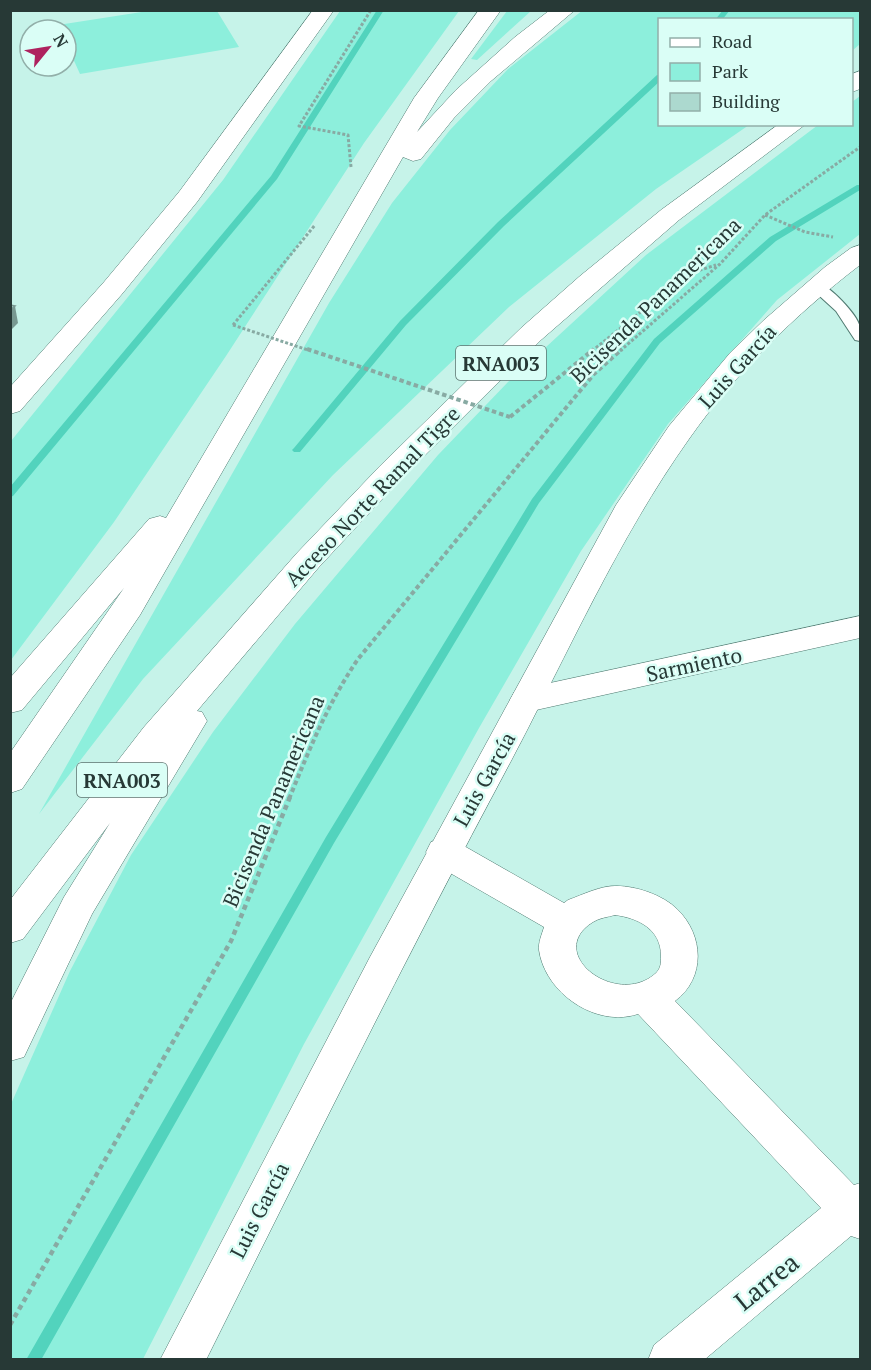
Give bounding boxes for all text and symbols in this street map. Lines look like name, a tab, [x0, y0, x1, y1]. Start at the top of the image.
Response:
north arrow	[18, 18, 78, 78]
legend	[658, 18, 853, 126]
text: Road	[712, 29, 752, 53]
text: N	[48, 30, 74, 51]
text: Park	[712, 59, 749, 83]
text: Building	[712, 89, 780, 113]
street label: Bicisenda Panamericana	[563, 211, 747, 389]
street label: Luis García	[692, 318, 782, 414]
road number: RNA003	[456, 346, 546, 380]
street label: Acceso Norte Ramal Tigre	[278, 400, 466, 592]
street label: Sarmiento	[644, 640, 744, 688]
street label: Bicisenda Panamericana	[216, 690, 330, 911]
street label: Luis García	[447, 726, 522, 831]
road number: RNA003	[77, 763, 167, 797]
street label: Luis García	[223, 1157, 295, 1263]
street label: Larrea	[727, 1245, 805, 1317]

